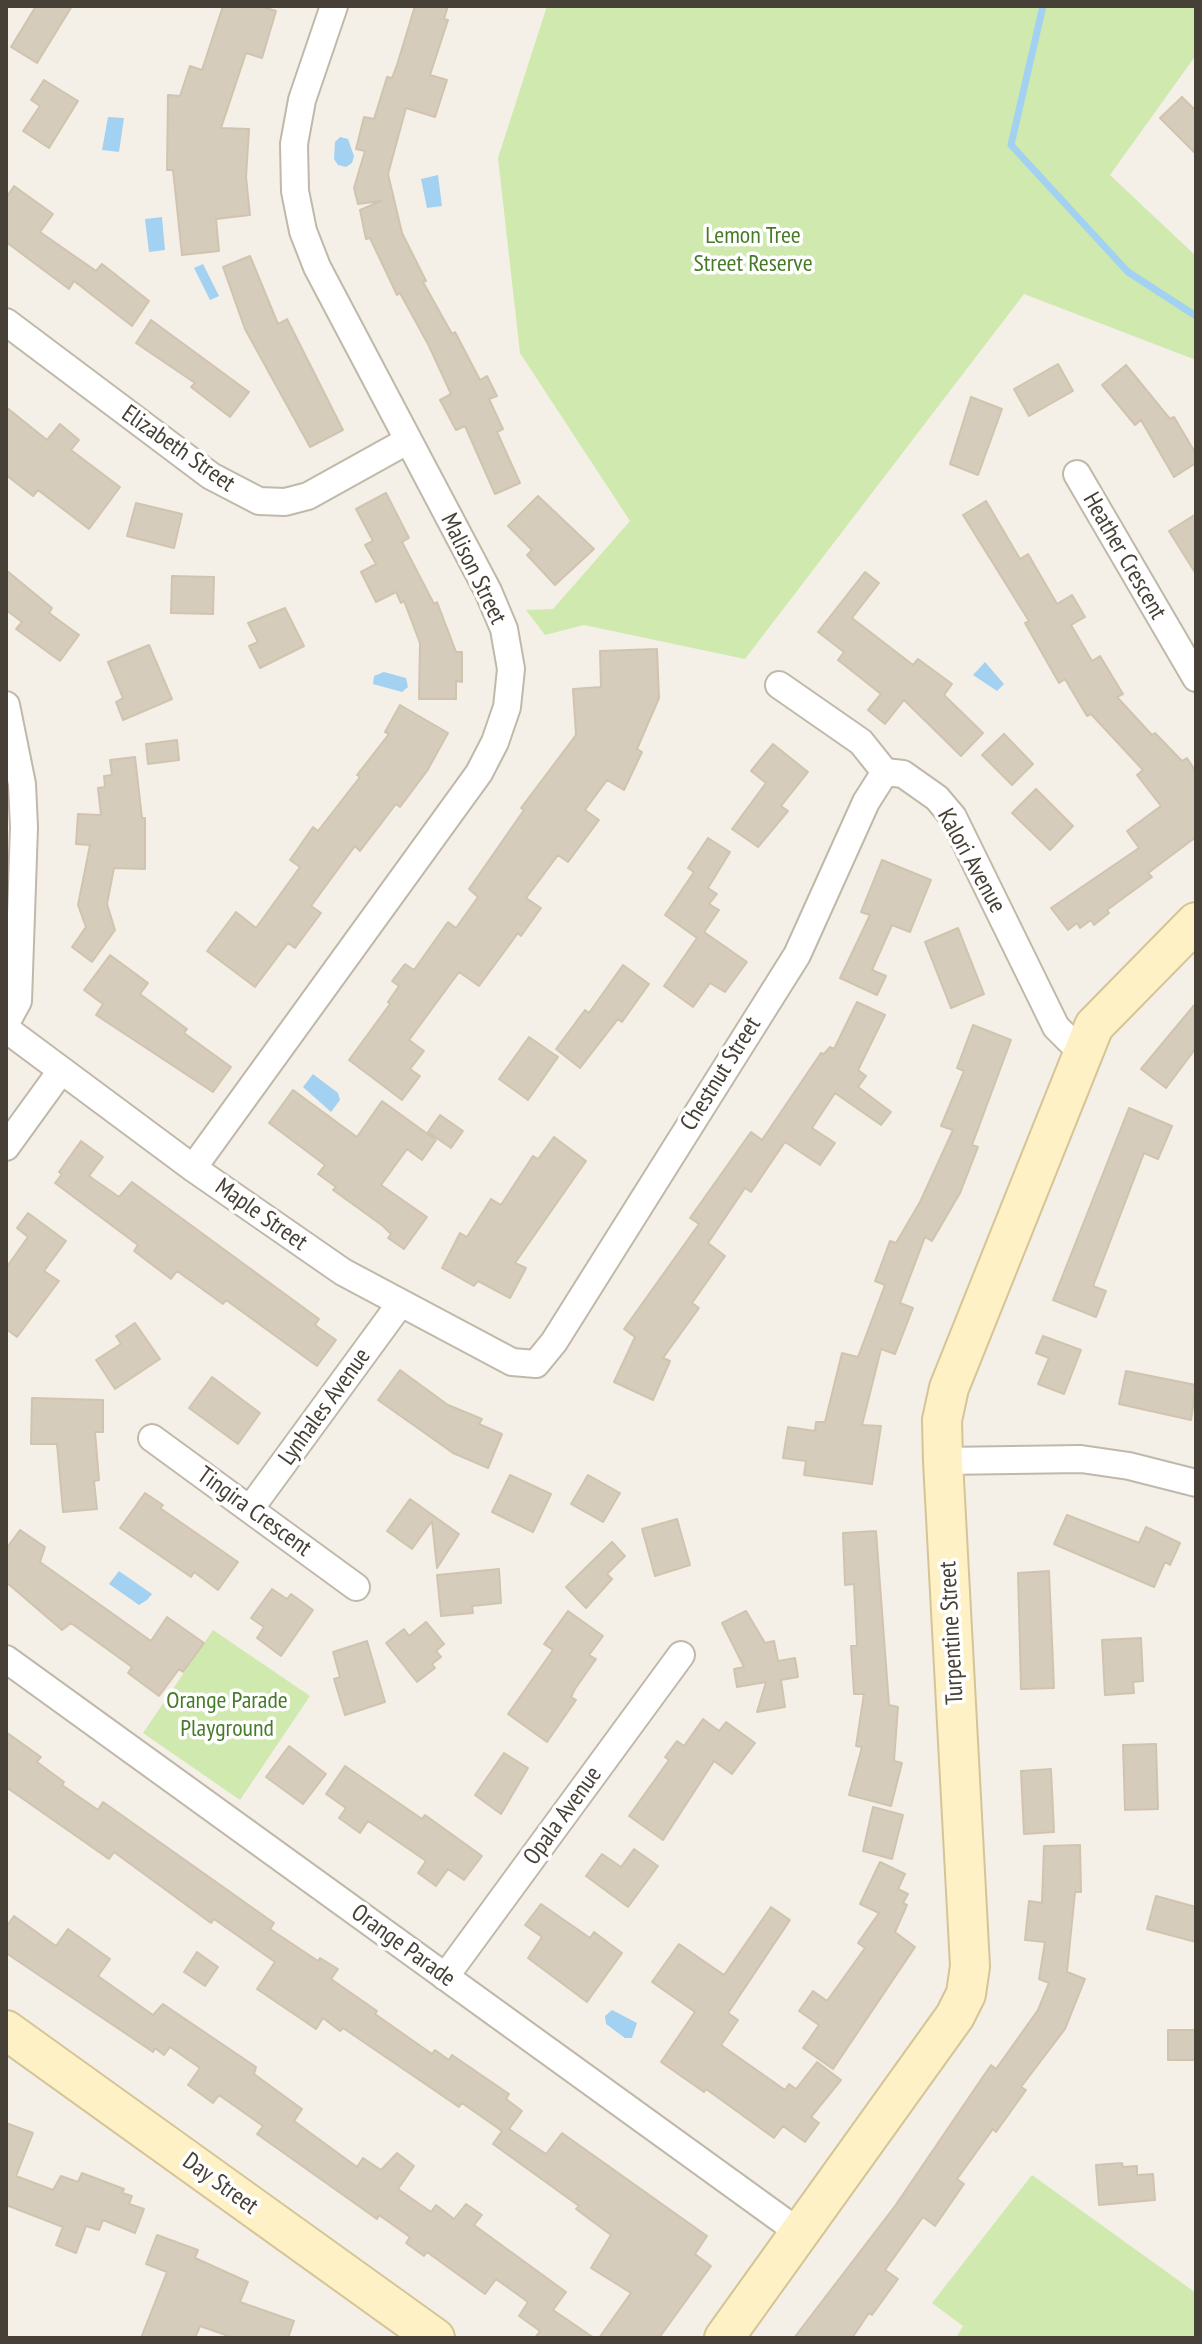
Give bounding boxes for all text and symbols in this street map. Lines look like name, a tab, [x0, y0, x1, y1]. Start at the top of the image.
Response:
park label: Lemon Tree Street Reserve	[693, 222, 813, 278]
street label: Elizabeth Street	[116, 399, 240, 499]
street label: Heather Crescent	[1076, 487, 1172, 625]
street label: Malison Street	[434, 509, 512, 629]
street label: Kalori Avenue	[931, 804, 1011, 918]
street label: Chestnut Street	[675, 1012, 767, 1136]
street label: Maple Street	[209, 1173, 313, 1257]
street label: Lynhales Avenue	[273, 1343, 377, 1471]
street label: Tingira Crescent	[191, 1461, 317, 1563]
street label: Turpentine Street	[934, 1561, 970, 1705]
park label: Orange Parade Playground	[166, 1687, 288, 1743]
street label: Opala Avenue	[518, 1761, 608, 1871]
street label: Orange Parade	[345, 1899, 461, 1993]
street label: Day Street	[177, 2147, 263, 2221]

